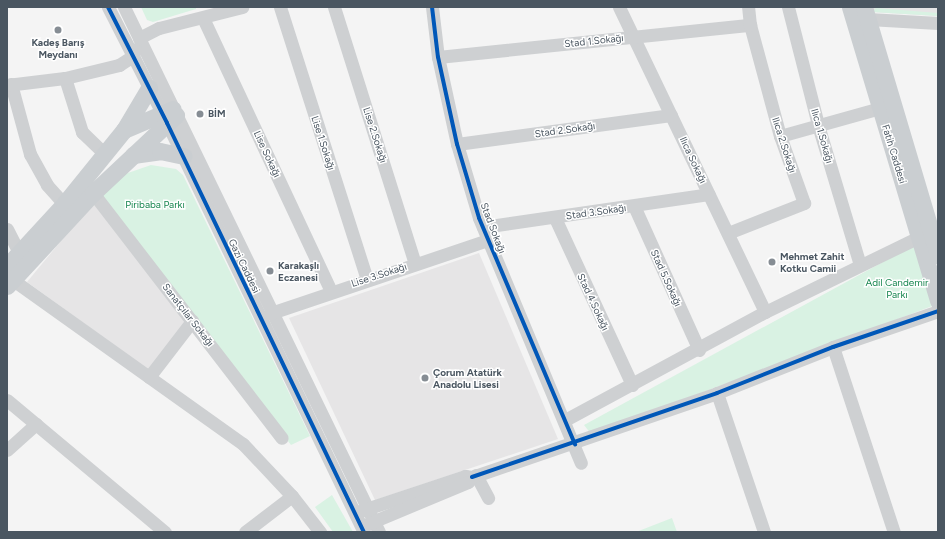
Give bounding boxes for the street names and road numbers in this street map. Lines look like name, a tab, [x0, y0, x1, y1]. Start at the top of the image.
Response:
street label: Stad 1.Sokağı	[564, 32, 624, 50]
street label: Lise 2.Sokağı	[360, 106, 390, 164]
street label: Ilıca 1.Sokağı	[808, 107, 836, 165]
street label: Lise 1.Sokağı	[309, 114, 337, 172]
street label: Ilıca 2.Sokağı	[769, 116, 799, 174]
street label: Stad 2.Sokağı	[534, 120, 596, 140]
street label: Fatih Caddesi	[879, 123, 909, 185]
street label: Lise Sokağı	[251, 129, 283, 179]
street label: Ilıca Sokağı	[677, 135, 709, 185]
street label: Stad Sokağı	[478, 201, 508, 255]
street label: Stad 3.Sokağı	[565, 202, 627, 222]
street label: Gazi Caddesi	[226, 237, 262, 295]
street label: Stad 5.Sokağı	[648, 248, 684, 308]
street label: Lise 3.Sokağı	[350, 260, 408, 290]
street label: Stad 4.Sokağı	[575, 272, 611, 332]
street label: Sanatçılar Sokağı	[160, 281, 216, 349]

